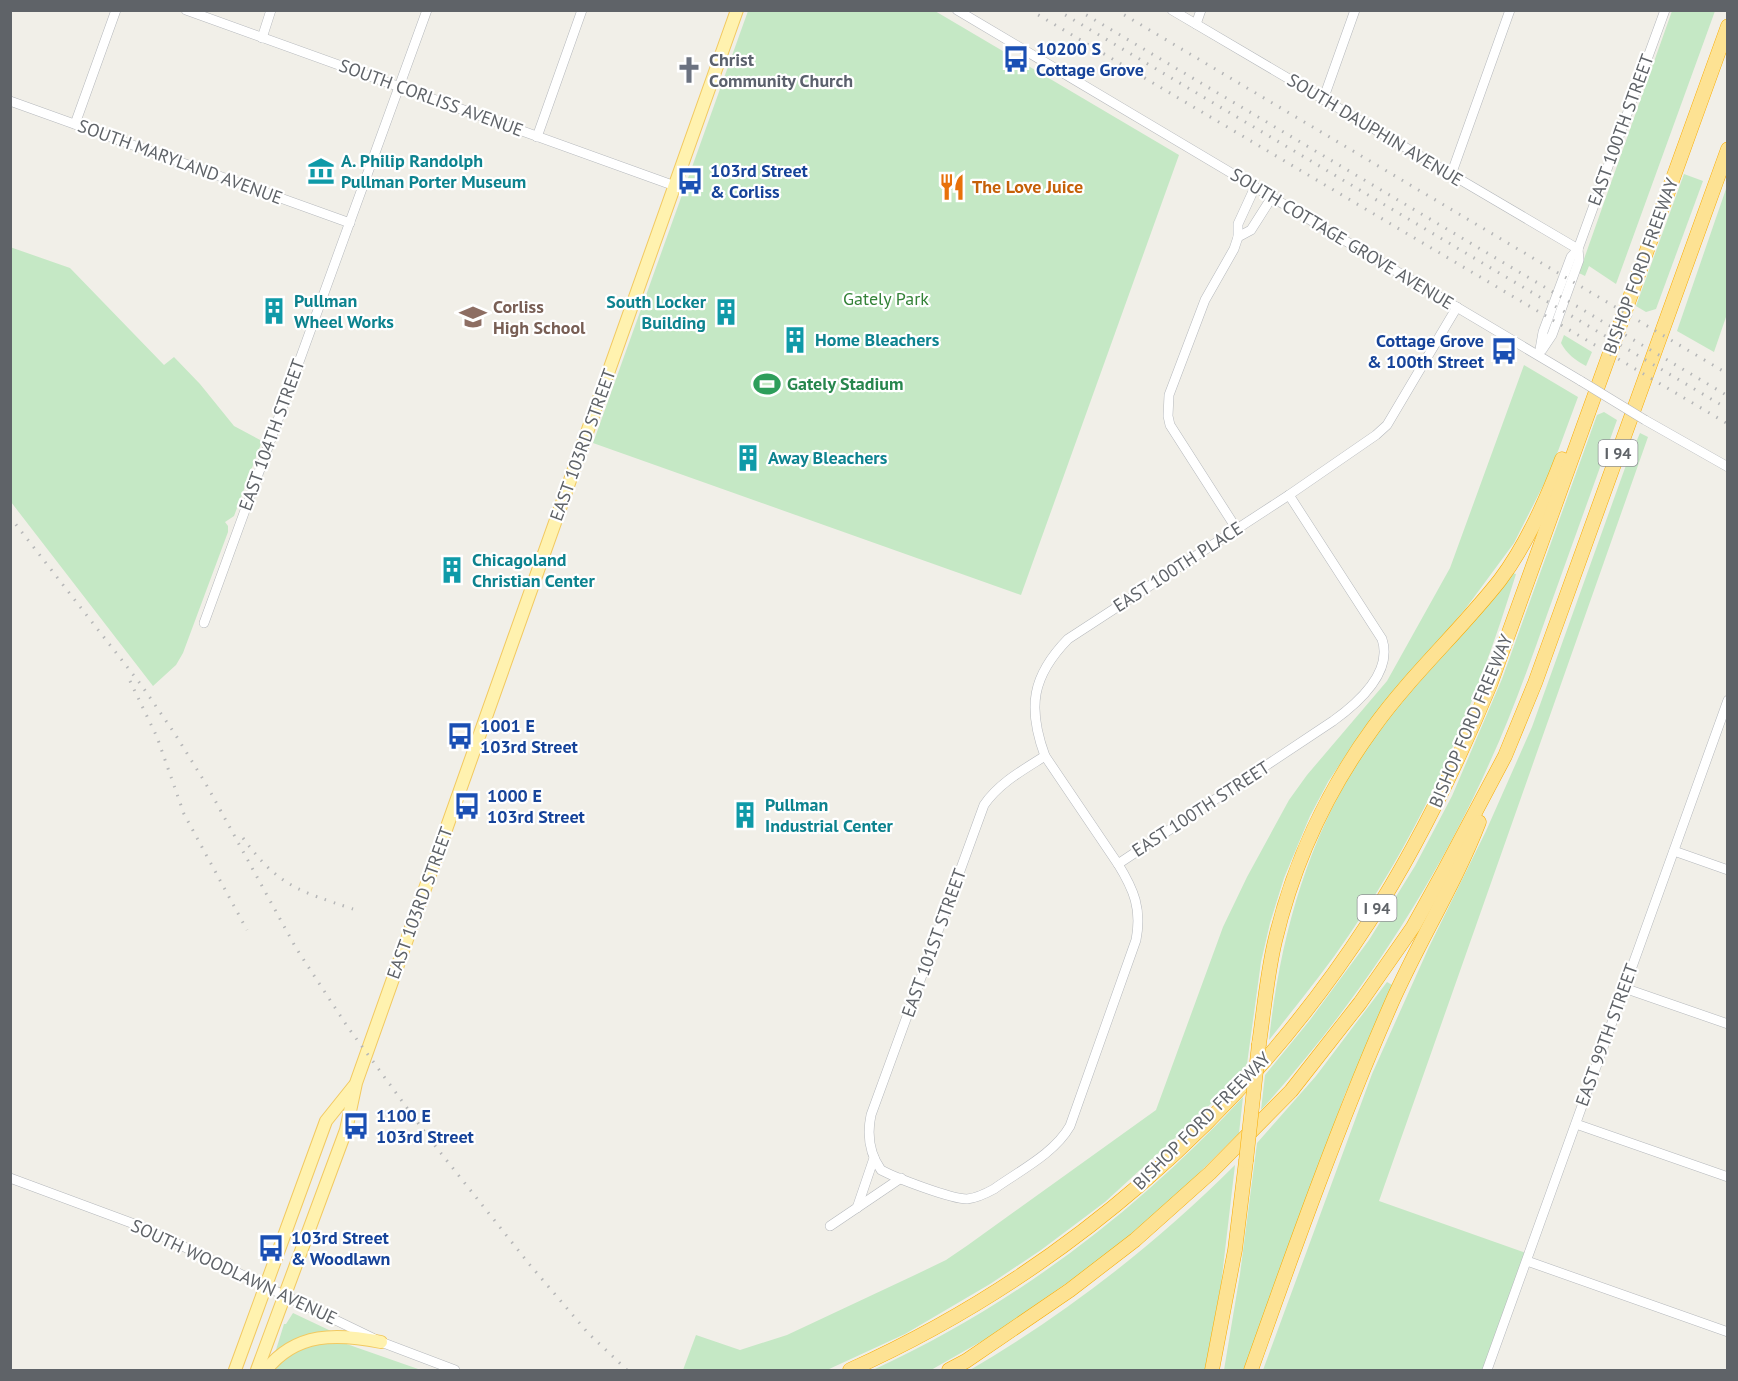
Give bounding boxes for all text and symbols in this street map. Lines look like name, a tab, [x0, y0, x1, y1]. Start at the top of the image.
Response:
place label: 10200 S Cottage Grove	[1036, 37, 1144, 81]
bus stop icon: 10200 S Cottage Grove	[1001, 44, 1031, 74]
place label: Christ Community Church	[709, 48, 853, 92]
street label: EAST 100TH STREET	[1582, 51, 1659, 209]
street label: SOUTH CORLISS AVENUE	[336, 53, 526, 142]
church icon: Christ Community Church	[674, 55, 704, 85]
street label: SOUTH DAUPHIN AVENUE	[1283, 68, 1467, 191]
street label: SOUTH MARYLAND AVENUE	[75, 114, 286, 209]
place label: A. Philip Randolph Pullman Porter Museum	[341, 149, 526, 193]
museum icon: A. Philip Randolph Pullman Porter Museum	[306, 156, 336, 186]
place label: 103rd Street & Corliss	[710, 159, 809, 203]
street label: SOUTH COTTAGE GROVE AVENUE	[1226, 163, 1458, 314]
bus stop icon: 103rd Street & Corliss	[675, 166, 705, 196]
restaurant icon: The Love Juice	[937, 172, 967, 202]
place label: The Love Juice	[972, 175, 1083, 198]
street label: BISHOP FORD FREEWAY	[1598, 175, 1683, 357]
park label: Gately Park	[843, 287, 929, 310]
place label: Pullman Wheel Works	[294, 289, 394, 333]
place label: South Locker Building	[606, 290, 707, 334]
place label: Corliss High School	[493, 295, 586, 339]
building icon: Pullman Wheel Works	[259, 296, 289, 326]
building icon: South Locker Building	[711, 297, 741, 327]
school or university icon: Corliss High School	[458, 302, 488, 332]
building icon: Home Bleachers	[780, 325, 810, 355]
place label: Home Bleachers	[815, 328, 940, 351]
place label: Cottage Grove & 100th Street	[1367, 329, 1485, 373]
bus stop icon: Cottage Grove & 100th Street	[1489, 336, 1519, 366]
street label: EAST 104TH STREET	[233, 356, 310, 514]
street label: EAST 103RD STREET	[544, 366, 621, 524]
sports icon: Gately Stadium	[752, 369, 782, 399]
place label: Gately Stadium	[787, 372, 904, 395]
road number: I 94	[1598, 440, 1638, 466]
building icon: Away Bleachers	[733, 443, 763, 473]
place label: Away Bleachers	[768, 446, 888, 469]
street label: EAST 100TH PLACE	[1109, 516, 1247, 617]
place label: Chicagoland Christian Center	[472, 548, 596, 592]
building icon: Chicagoland Christian Center	[437, 555, 467, 585]
street label: BISHOP FORD FREEWAY	[1424, 631, 1517, 811]
place label: 1001 E 103rd Street	[480, 714, 579, 758]
bus stop icon: 1001 E 103rd Street	[445, 721, 475, 751]
street label: EAST 100TH STREET	[1128, 755, 1274, 862]
place label: 1000 E 103rd Street	[487, 784, 586, 828]
bus stop icon: 1000 E 103rd Street	[452, 791, 482, 821]
place label: Pullman Industrial Center	[765, 793, 894, 837]
building icon: Pullman Industrial Center	[730, 800, 760, 830]
street label: EAST 103RD STREET	[381, 824, 458, 982]
street label: EAST 101ST STREET	[896, 865, 971, 1020]
road number: I 94	[1358, 895, 1396, 921]
street label: EAST 99TH STREET	[1570, 960, 1643, 1109]
street label: BISHOP FORD FREEWAY	[1128, 1047, 1275, 1194]
place label: 1100 E 103rd Street	[376, 1104, 475, 1148]
bus stop icon: 1100 E 103rd Street	[341, 1111, 371, 1141]
street label: SOUTH WOODLAWN AVENUE	[127, 1214, 341, 1329]
place label: 103rd Street & Woodlawn	[291, 1226, 390, 1270]
bus stop icon: 103rd Street & Woodlawn	[256, 1233, 286, 1263]

